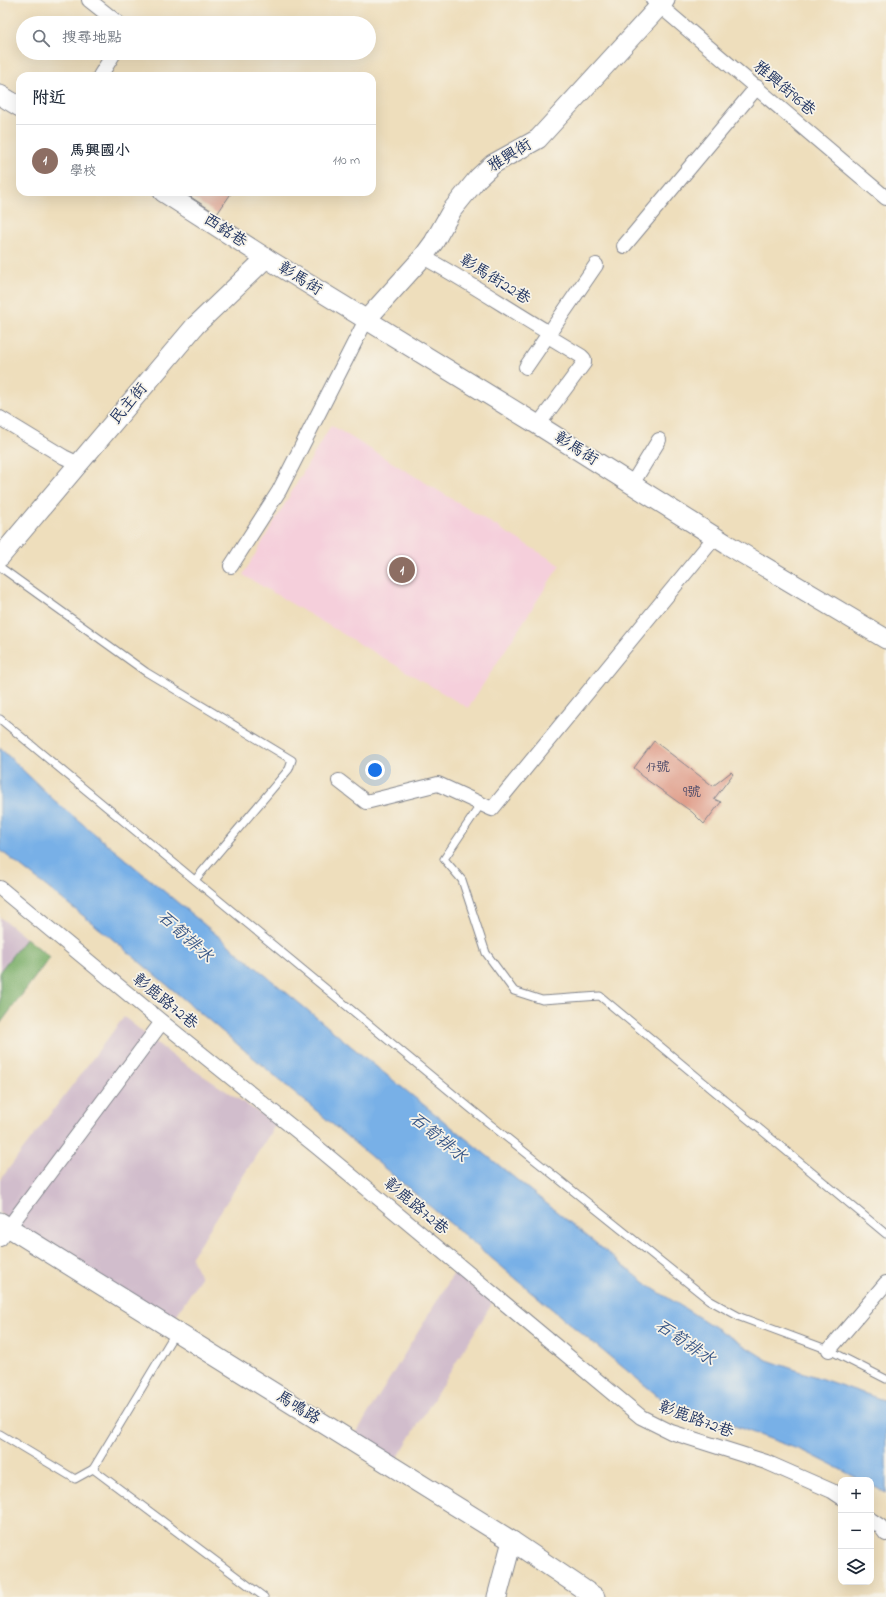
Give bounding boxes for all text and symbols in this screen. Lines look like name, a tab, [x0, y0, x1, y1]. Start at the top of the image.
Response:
search box	[16, 16, 376, 60]
icon: search	[30, 27, 52, 49]
text: 搜尋地點	[62, 27, 122, 49]
street label: 雅興街96巷	[747, 55, 821, 123]
text: 附近	[32, 86, 66, 111]
street label: 雅興街	[483, 133, 537, 179]
text: 馬興國小	[70, 140, 130, 162]
text: 1	[43, 151, 47, 170]
text: 110 m	[333, 151, 360, 170]
text: 學校	[70, 162, 96, 181]
street label: 西銘巷	[198, 208, 252, 254]
street label: 彰馬街22巷	[455, 249, 535, 311]
street label: 彰馬街	[273, 256, 327, 302]
street label: 民主街	[104, 378, 154, 430]
street label: 彰馬街	[549, 426, 603, 472]
pin: 1	[389, 555, 415, 585]
house number: 17號	[646, 757, 670, 778]
your location	[365, 760, 385, 780]
house number: 9號	[683, 782, 701, 803]
water label: 石筍排水	[151, 905, 219, 970]
street label: 彰鹿路72巷	[127, 968, 203, 1036]
water label: 石筍排水	[404, 1107, 473, 1170]
street label: 彰鹿路72巷	[378, 1173, 454, 1241]
water label: 石筍排水	[650, 1314, 721, 1373]
street label: 馬鳴路	[271, 1385, 325, 1431]
street label: 彰鹿路72巷	[655, 1395, 737, 1445]
map controls	[838, 1477, 874, 1585]
button: +	[838, 1477, 874, 1513]
button: −	[838, 1513, 874, 1549]
button: layers	[838, 1549, 874, 1585]

